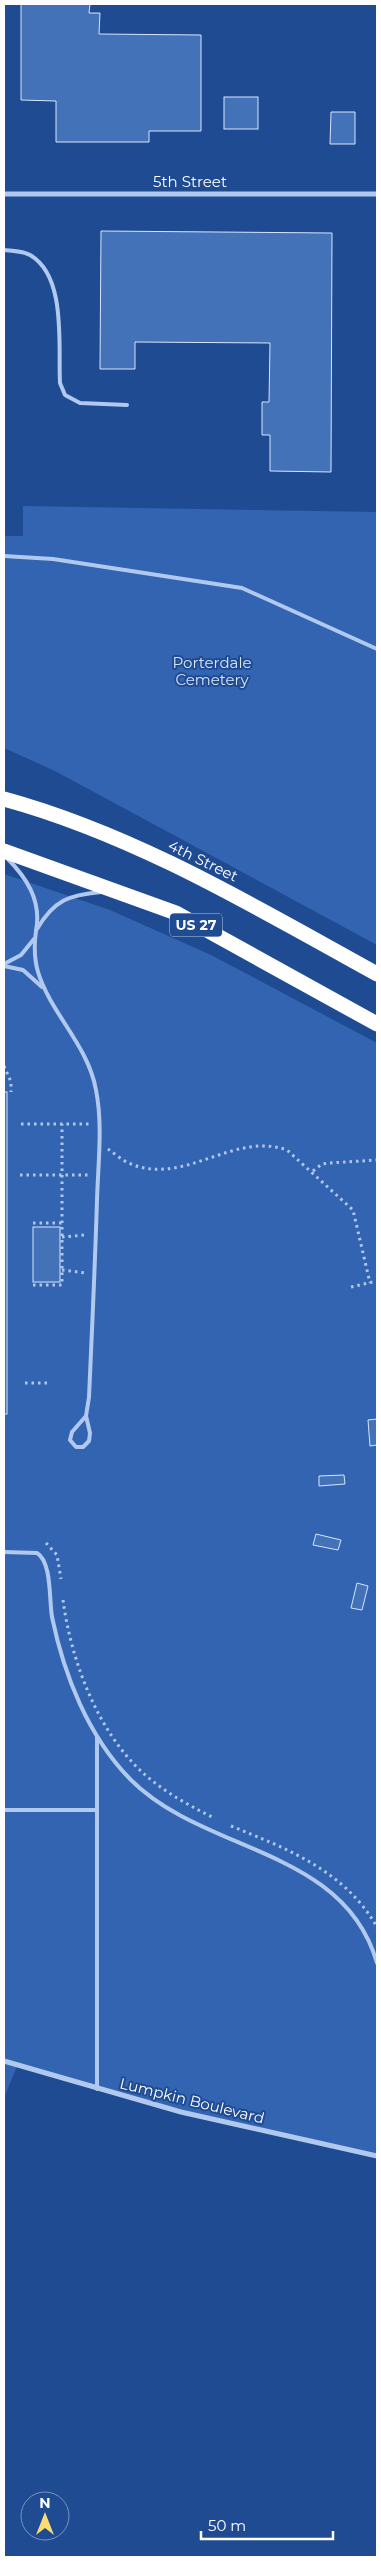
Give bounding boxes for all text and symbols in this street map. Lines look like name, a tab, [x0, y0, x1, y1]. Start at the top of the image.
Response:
street label: 5th Street	[153, 172, 227, 191]
park label: Porterdale Cemetery	[172, 653, 252, 689]
street label: 4th Street	[165, 835, 241, 886]
road number: US 27	[170, 914, 222, 936]
street label: Lumpkin Boulevard	[118, 2073, 266, 2128]
north arrow	[20, 2491, 70, 2541]
text: N	[39, 2494, 51, 2512]
scale bar	[201, 2508, 334, 2540]
text: 50 m	[208, 2516, 246, 2535]

